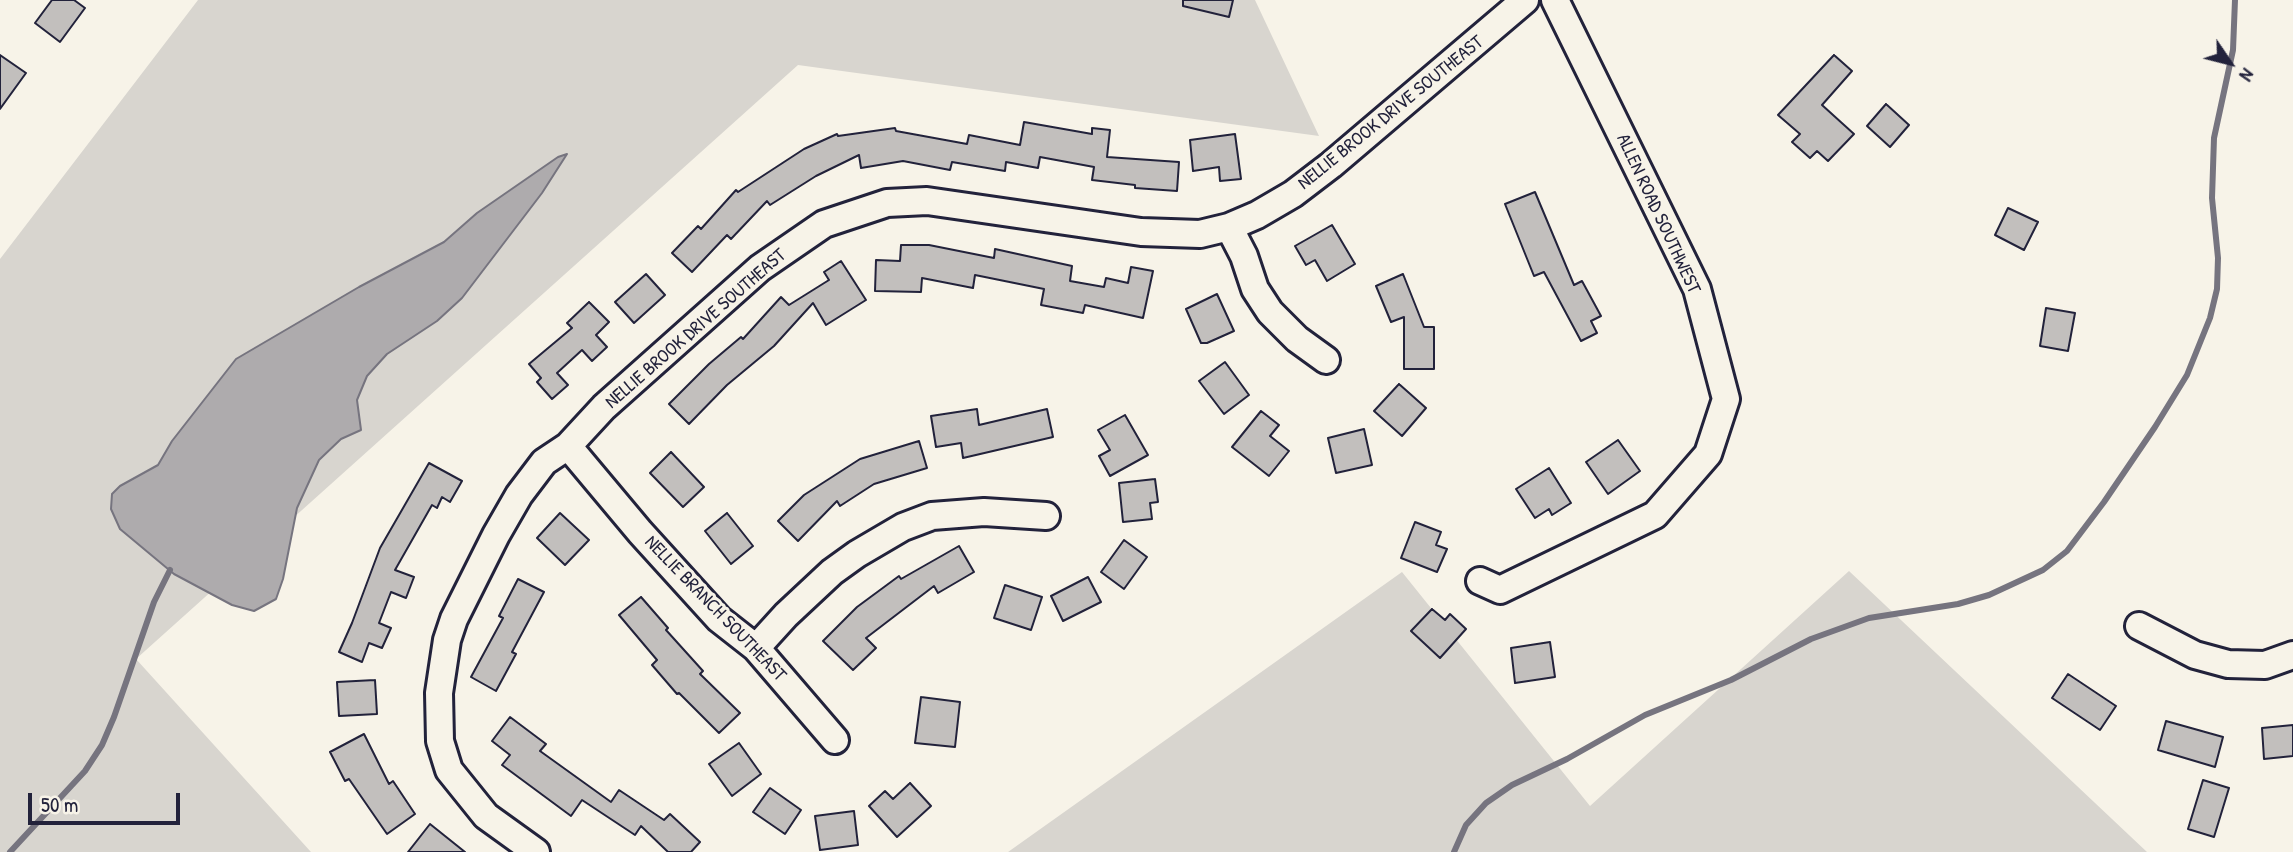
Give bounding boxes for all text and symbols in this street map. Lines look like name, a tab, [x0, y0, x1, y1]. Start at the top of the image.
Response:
north arrow	[2195, 28, 2265, 98]
street label: NELLIE BROOK DRIVE SOUTHEAST	[1294, 31, 1488, 195]
text: N	[2234, 63, 2261, 87]
street label: ALLEN ROAD SOUTHWEST	[1611, 131, 1705, 297]
street label: NELLIE BROOK DRIVE SOUTHEAST	[601, 244, 791, 414]
street label: NELLIE BRANCH SOUTHEAST	[639, 531, 791, 687]
scale bar	[32, 778, 184, 822]
text: 50 m	[41, 790, 78, 819]

